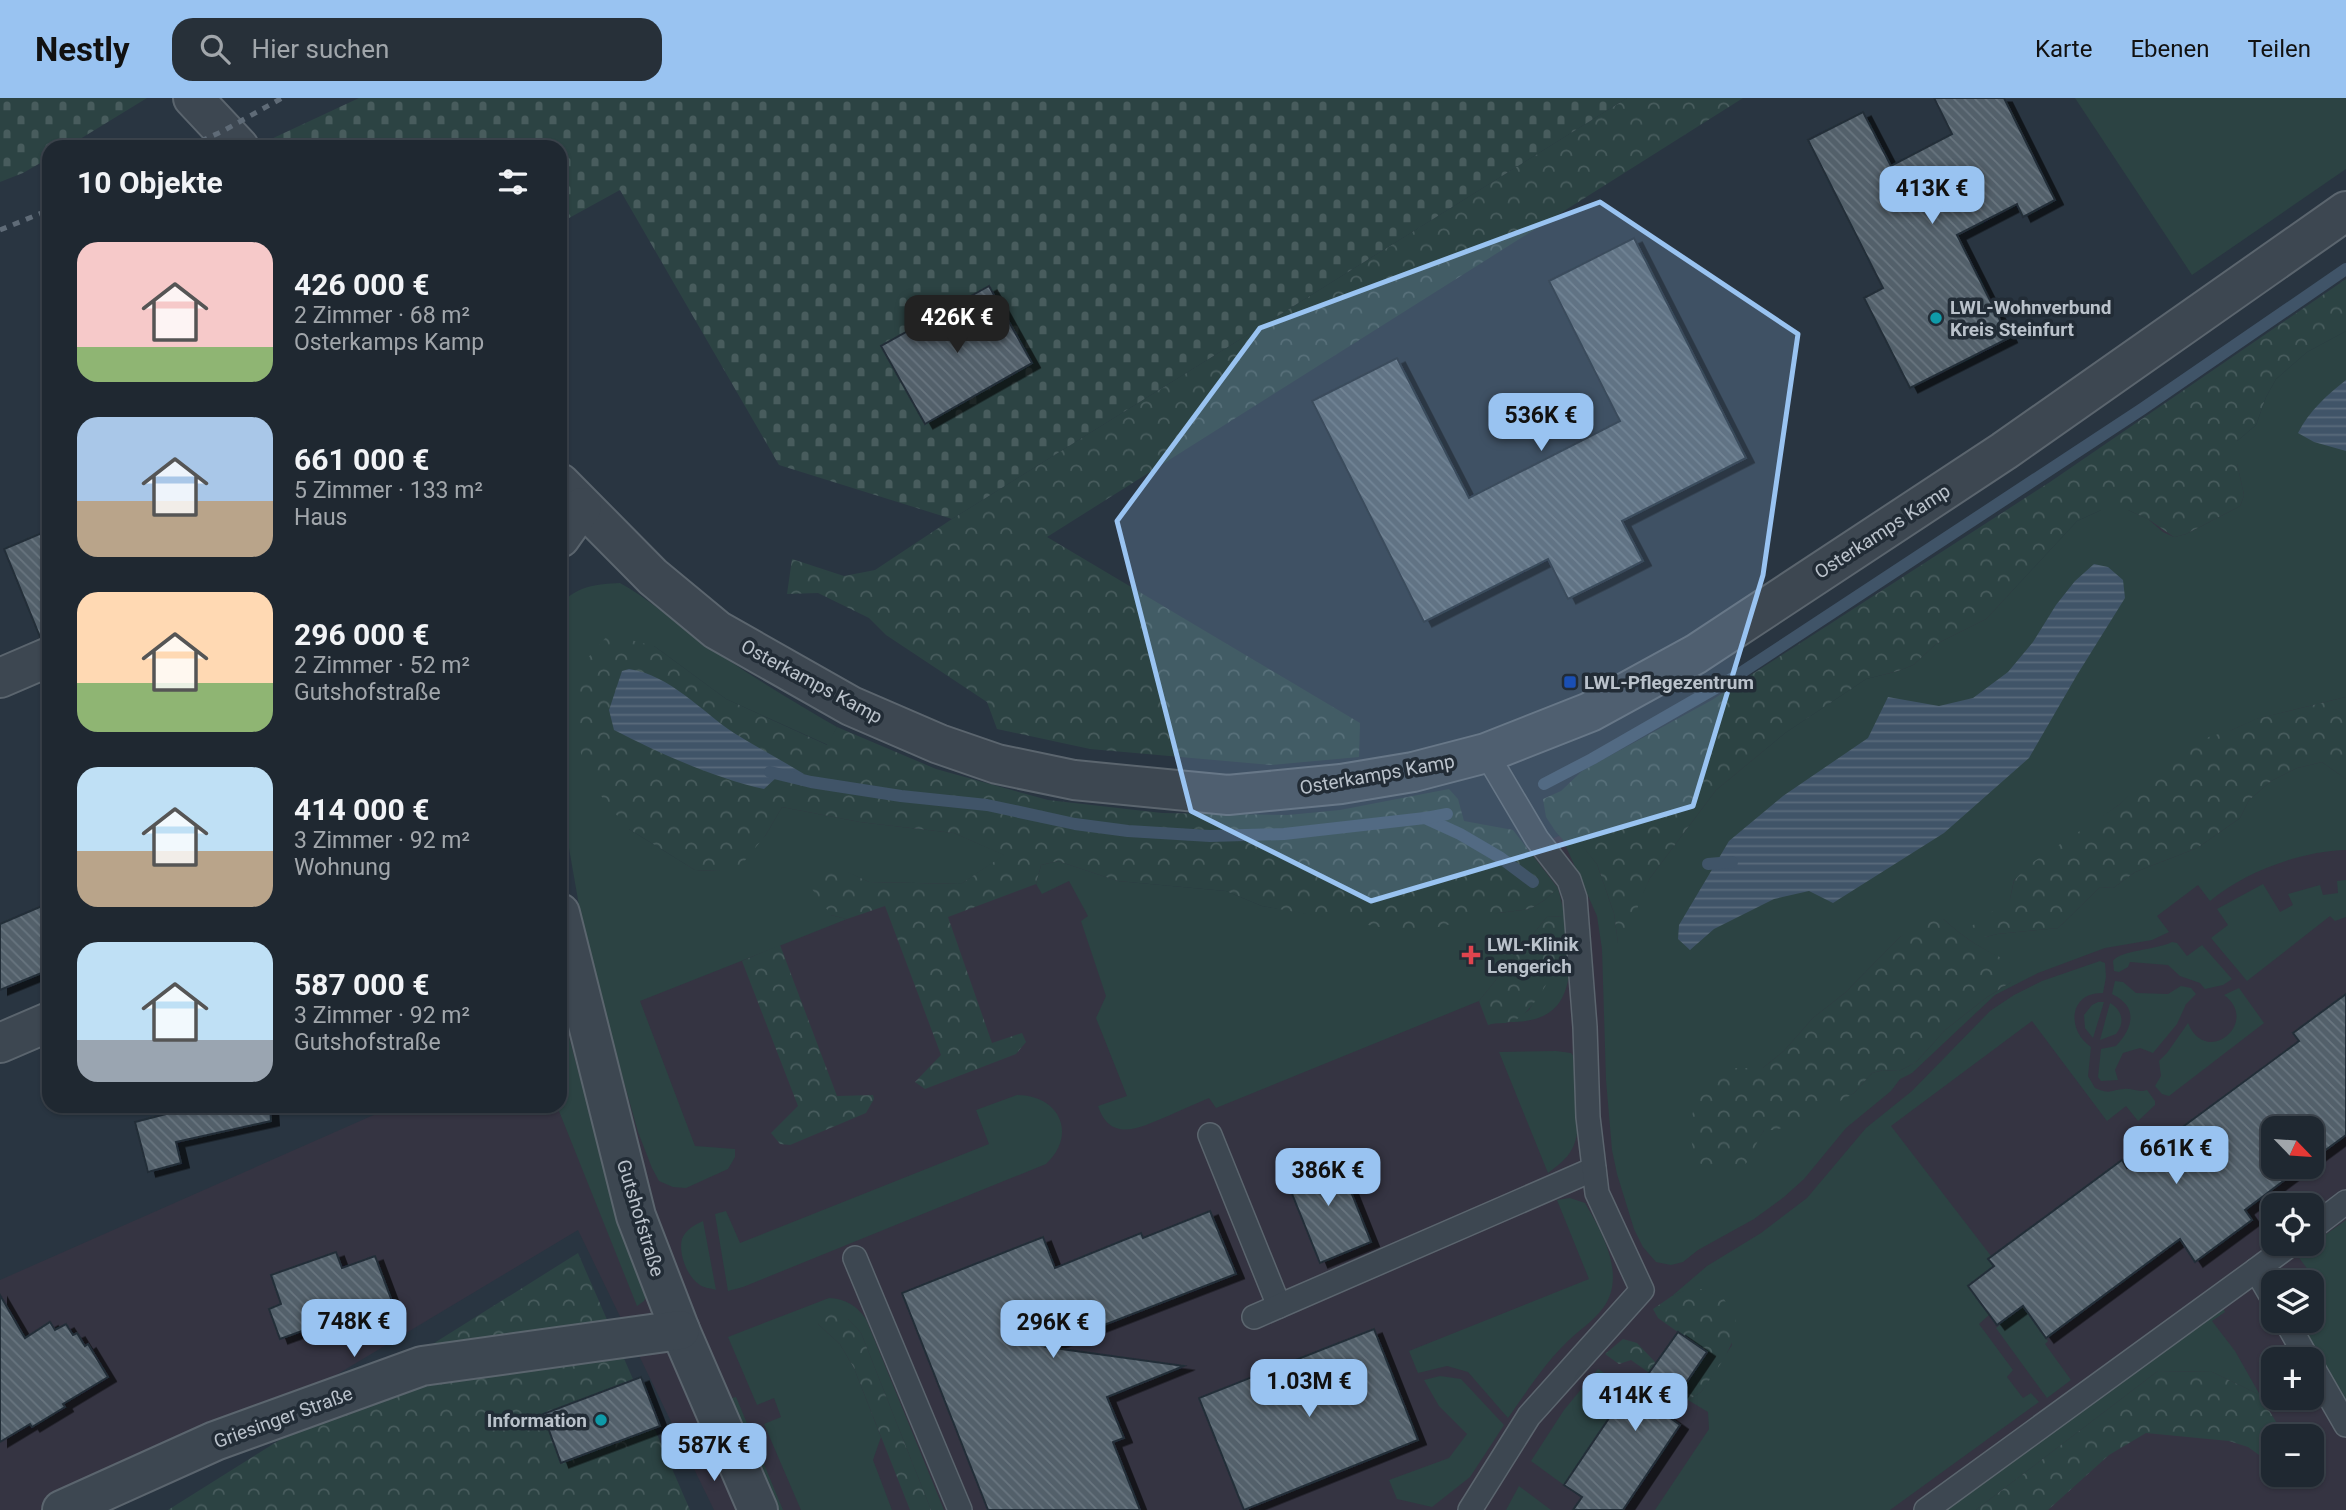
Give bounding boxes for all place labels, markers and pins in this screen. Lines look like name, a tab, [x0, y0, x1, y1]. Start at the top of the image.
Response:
pin: 413K €	[1875, 166, 1989, 226]
pin: 426K €	[900, 296, 1014, 355]
place label: LWL-Wohnverbund Kreis Steinfurt	[1950, 296, 2111, 341]
marker: LWL-Wohnverbund Kreis Steinfurt	[1928, 310, 1944, 326]
pin: 536K €	[1484, 394, 1598, 453]
place label: LWL-Pflegezentrum	[1584, 671, 1754, 694]
marker: LWL-Pflegezentrum	[1562, 674, 1578, 690]
place label: LWL-Klinik Lengerich	[1487, 933, 1579, 978]
marker: LWL-Klinik Lengerich	[1461, 945, 1481, 965]
pin: 661K €	[2119, 1126, 2233, 1186]
pin: 386K €	[1271, 1148, 1385, 1208]
pin: 748K €	[297, 1300, 411, 1359]
pin: 296K €	[996, 1300, 1110, 1360]
pin: 1.03M €	[1244, 1360, 1374, 1419]
pin: 414K €	[1578, 1374, 1692, 1433]
place label: Information	[487, 1409, 587, 1432]
marker: Information	[593, 1412, 609, 1428]
pin: 587K €	[657, 1424, 771, 1483]

